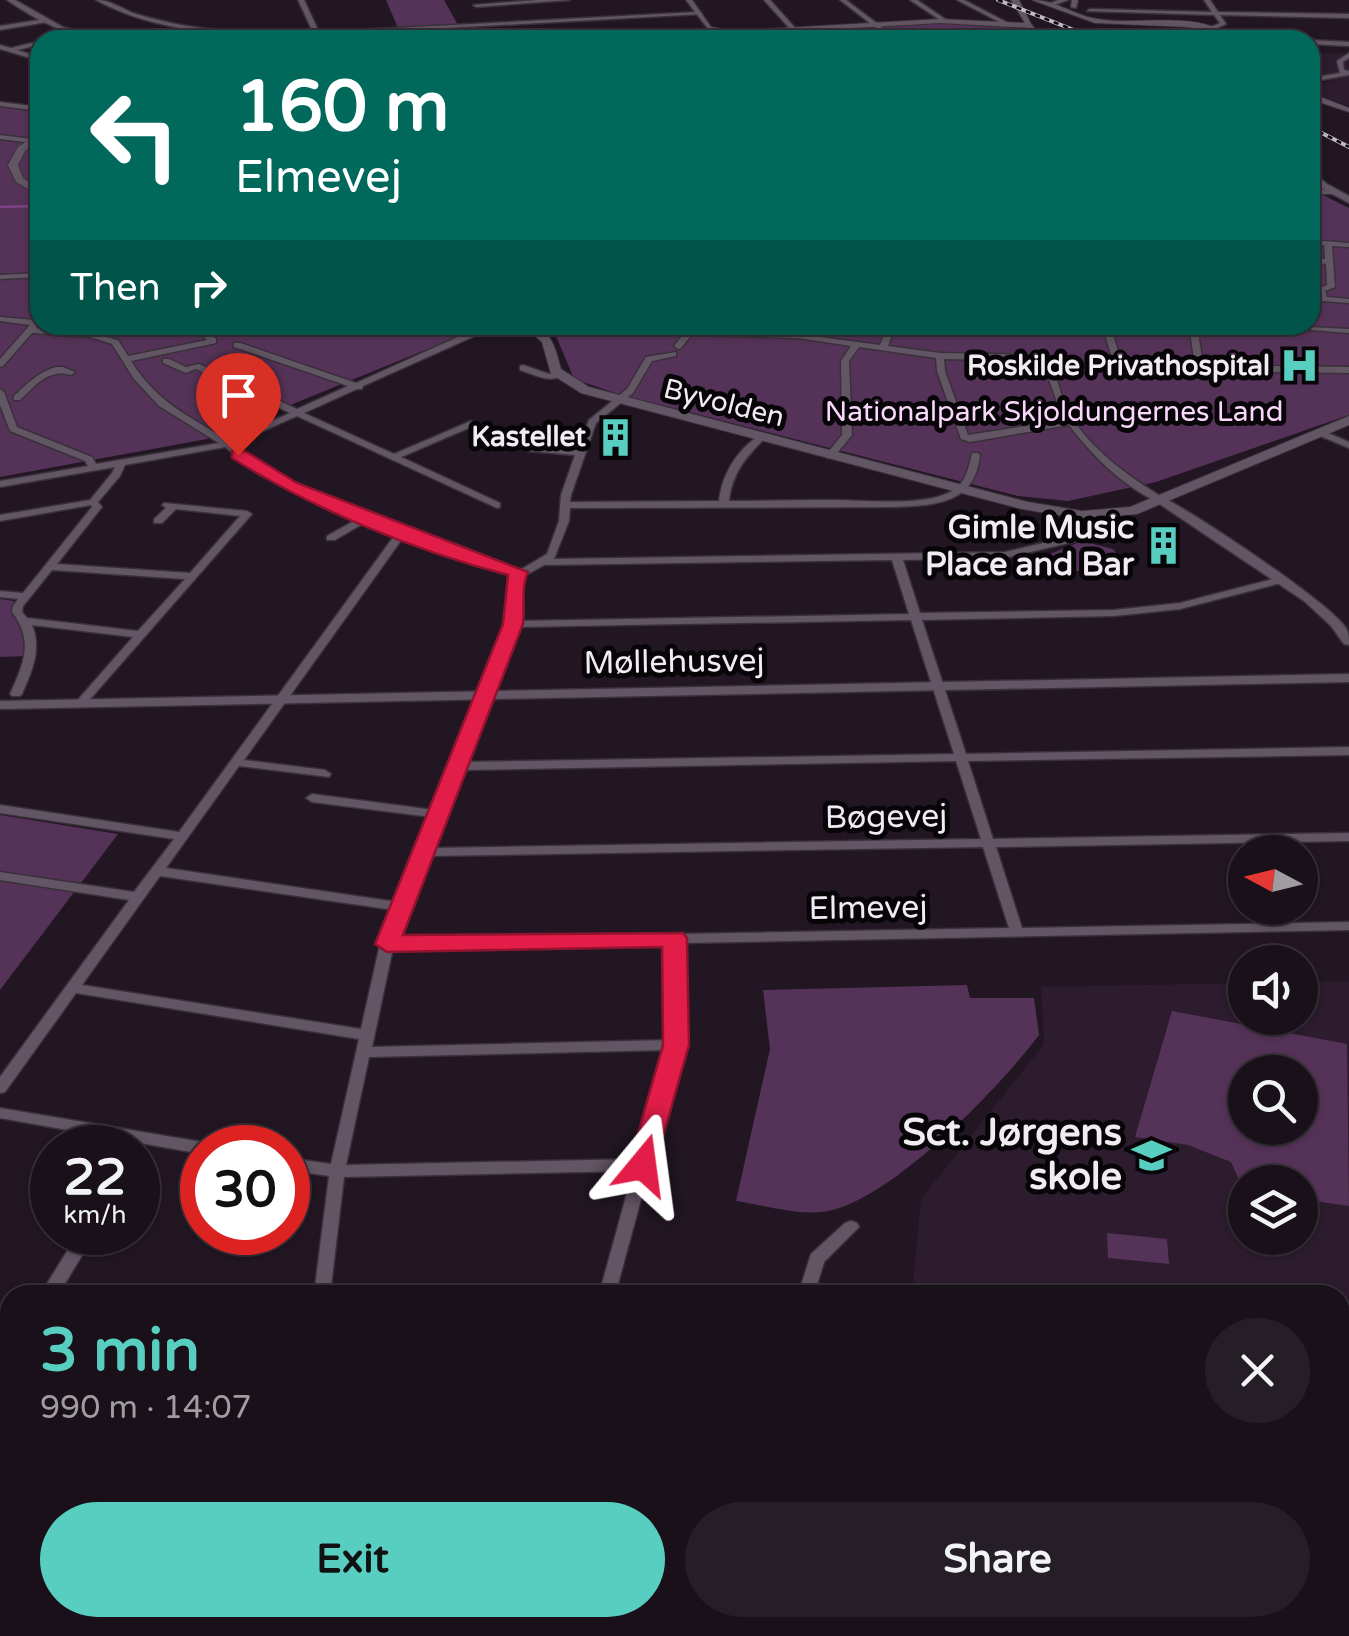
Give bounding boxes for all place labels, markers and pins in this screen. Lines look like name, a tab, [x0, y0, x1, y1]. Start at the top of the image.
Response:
hospital icon: Roskilde Privathospital	[1279, 345, 1321, 387]
place label: Roskilde Privathospital	[967, 349, 1270, 383]
pin	[196, 353, 281, 456]
building icon: Kastellet	[595, 416, 637, 458]
place label: Kastellet	[471, 420, 586, 454]
place label: Gimle Music Place and Bar	[925, 509, 1135, 584]
building icon: Gimle Music Place and Bar	[1143, 525, 1185, 567]
place label: Sct. Jørgens skole	[902, 1110, 1122, 1200]
school or university icon: Sct. Jørgens skole	[1131, 1134, 1173, 1176]

